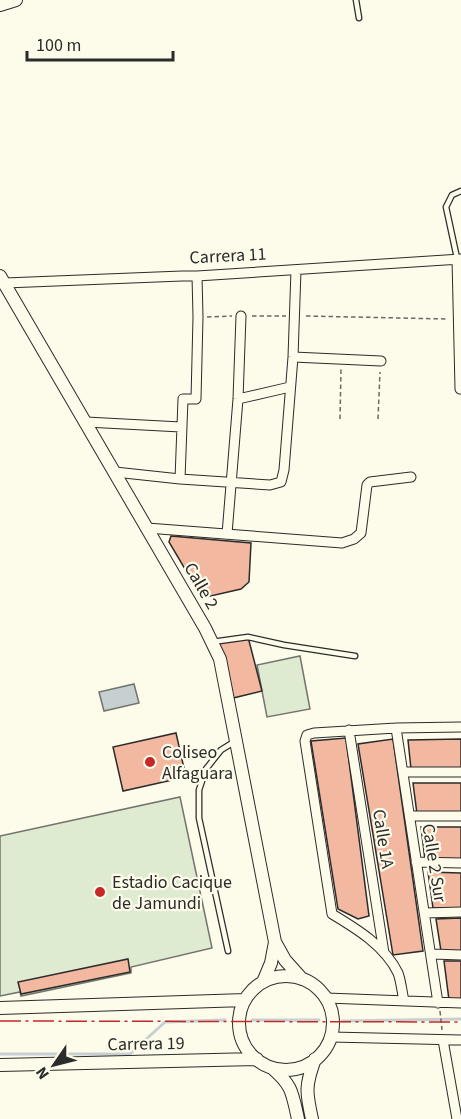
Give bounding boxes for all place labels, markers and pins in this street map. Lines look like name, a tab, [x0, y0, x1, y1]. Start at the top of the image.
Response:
place label: Coliseo Alfaguara	[162, 740, 233, 786]
marker: Coliseo Alfaguara	[143, 755, 157, 769]
place label: Estadio Cacique de Jamundi	[112, 870, 232, 916]
marker: Estadio Cacique de Jamundi	[93, 885, 107, 899]

